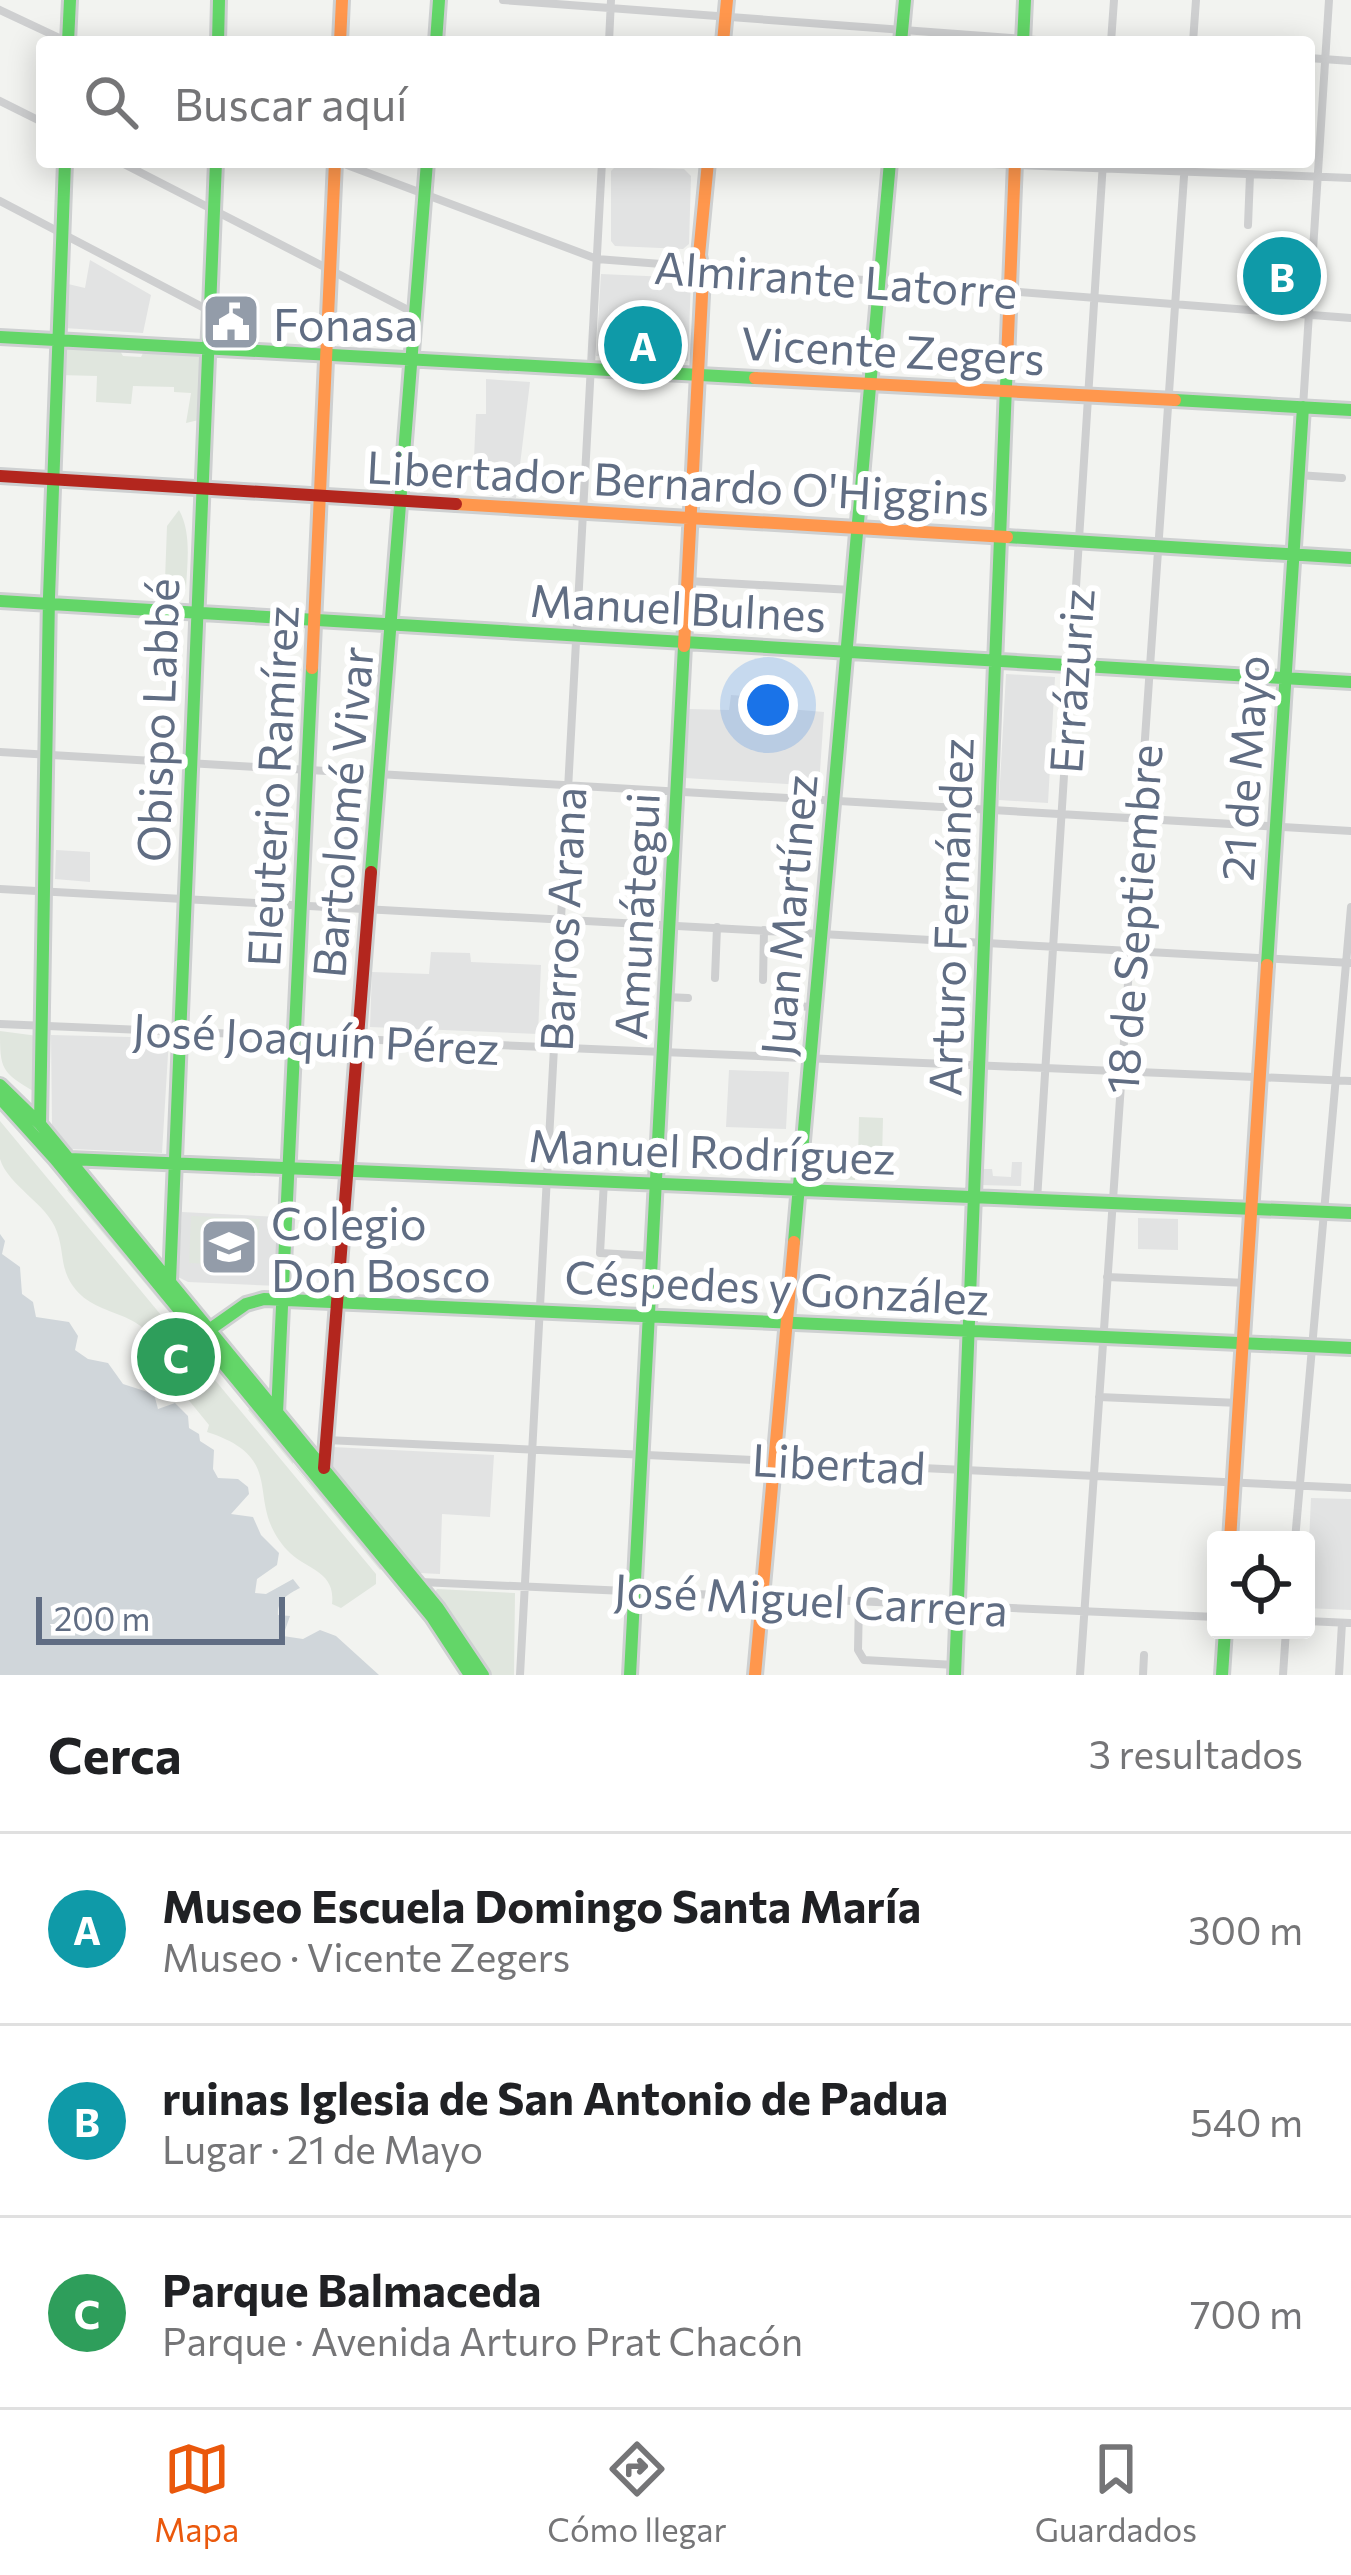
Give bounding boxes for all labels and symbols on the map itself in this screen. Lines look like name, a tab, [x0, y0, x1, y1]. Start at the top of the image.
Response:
pin: B	[1243, 231, 1321, 321]
street label: Almirante Latorre	[653, 238, 1019, 318]
public building icon: Fonasa	[200, 291, 262, 353]
place label: Fonasa	[273, 295, 418, 350]
pin: A	[604, 300, 682, 390]
street label: Vicente Zegers	[740, 314, 1046, 384]
street label: Libertador Bernardo O'Higgins	[365, 437, 991, 525]
street label: Manuel Bulnes	[529, 571, 827, 641]
street label: Obispo Labbé	[124, 577, 188, 863]
street label: Errázuriz	[1036, 587, 1104, 775]
street label: Eleuterio Ramírez	[234, 604, 308, 968]
street label: Bartolomé Vivar	[299, 644, 383, 980]
street label: 21 de Mayo	[1208, 653, 1278, 883]
your location	[738, 675, 798, 735]
street label: Arturo Fernández	[915, 737, 983, 1097]
street label: 18 de Septiembre	[1092, 742, 1172, 1096]
street label: Juan Martínez	[747, 772, 827, 1058]
street label: Barros Arana	[527, 785, 595, 1053]
street label: Amunátegui	[601, 791, 669, 1041]
street label: José Joaquín Pérez	[131, 1000, 501, 1074]
street label: Manuel Rodríguez	[527, 1116, 897, 1184]
place label: Colegio Don Bosco	[271, 1194, 491, 1301]
school or university icon: Colegio Don Bosco	[198, 1216, 260, 1278]
street label: Céspedes y González	[563, 1247, 991, 1325]
pin: C	[137, 1312, 215, 1402]
street label: Libertad	[751, 1430, 927, 1494]
street label: José Miguel Carrera	[612, 1560, 1010, 1636]
scale bar	[36, 1591, 285, 1644]

